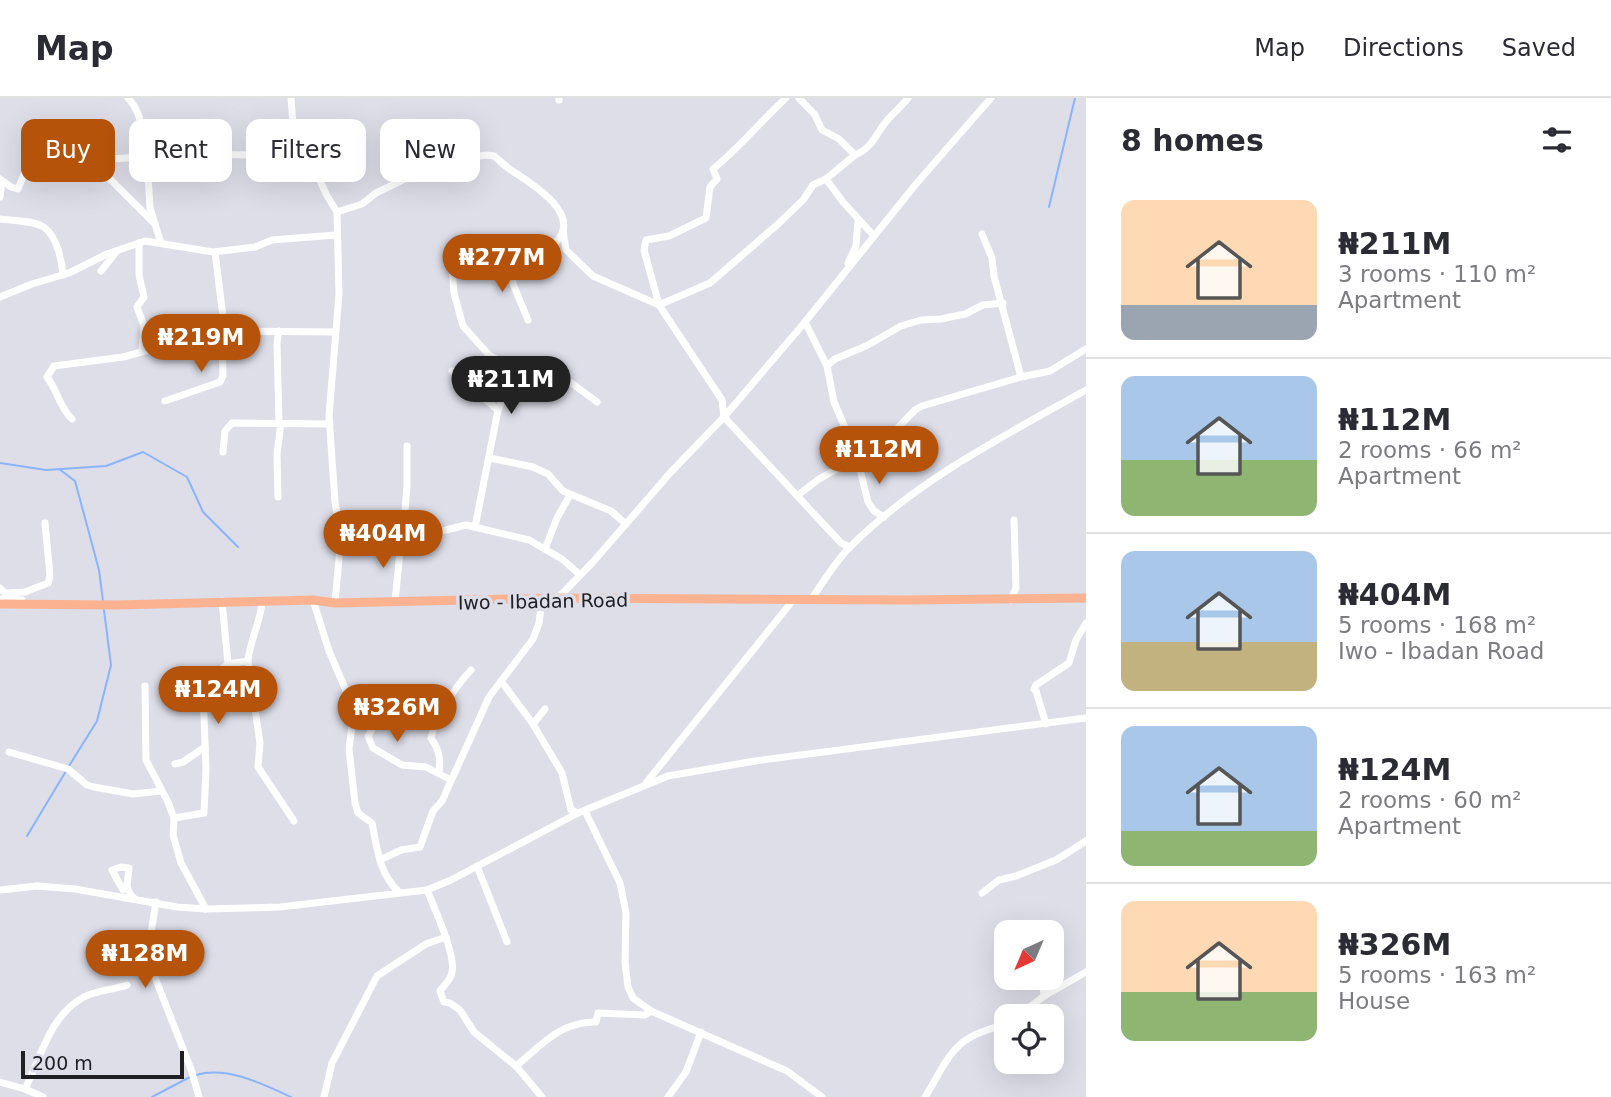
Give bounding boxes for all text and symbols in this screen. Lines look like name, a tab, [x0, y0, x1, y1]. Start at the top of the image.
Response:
text: Map	[35, 29, 114, 68]
text: Map	[1254, 34, 1305, 62]
text: Directions	[1343, 34, 1464, 62]
text: Saved	[1502, 34, 1576, 62]
chip: Buy	[21, 119, 115, 182]
chip: Rent	[129, 119, 232, 182]
chip: Filters	[246, 119, 366, 182]
chip: New	[380, 119, 480, 182]
icon: filters	[1538, 121, 1576, 159]
text: 8 homes	[1121, 123, 1264, 158]
text: ₦211M	[1338, 226, 1451, 261]
icon: home	[1177, 228, 1261, 312]
pin: ₦277M	[453, 234, 551, 294]
text: ₦277M	[459, 244, 545, 270]
text: 3 rooms · 110 m²	[1338, 261, 1536, 287]
text: Apartment	[1338, 287, 1461, 313]
pin: ₦219M	[152, 314, 250, 374]
text: ₦219M	[158, 324, 244, 350]
pin: ₦211M	[462, 356, 560, 416]
text: ₦211M	[468, 366, 554, 392]
text: ₦112M	[1338, 402, 1451, 437]
icon: home	[1177, 404, 1261, 488]
pin: ₦112M	[830, 426, 928, 486]
text: ₦112M	[836, 436, 922, 462]
text: 2 rooms · 66 m²	[1338, 437, 1522, 463]
text: Apartment	[1338, 463, 1461, 489]
pin: ₦404M	[334, 510, 432, 570]
text: ₦404M	[340, 520, 426, 546]
text: ₦404M	[1338, 577, 1451, 612]
icon: home	[1177, 579, 1261, 663]
street label: Iwo - Ibadan Road	[458, 589, 628, 613]
text: 5 rooms · 168 m²	[1338, 612, 1536, 638]
text: Iwo - Ibadan Road	[1338, 638, 1544, 664]
pin: ₦124M	[169, 666, 267, 726]
text: ₦124M	[175, 676, 261, 702]
pin: ₦326M	[348, 684, 446, 744]
text: ₦326M	[354, 694, 440, 720]
text: ₦124M	[1338, 752, 1451, 787]
icon: home	[1177, 754, 1261, 838]
text: 2 rooms · 60 m²	[1338, 787, 1522, 813]
text: Apartment	[1338, 813, 1461, 839]
north arrow	[994, 920, 1064, 990]
map controls	[994, 920, 1064, 1074]
text: ₦326M	[1338, 927, 1451, 962]
icon: home	[1177, 929, 1261, 1013]
pin: ₦128M	[96, 930, 194, 990]
text: ₦128M	[102, 940, 188, 966]
text: 5 rooms · 163 m²	[1338, 962, 1536, 988]
text: House	[1338, 988, 1410, 1014]
button: locate	[994, 1004, 1064, 1074]
scale bar	[21, 1048, 184, 1080]
text: 200 m	[32, 1052, 93, 1074]

